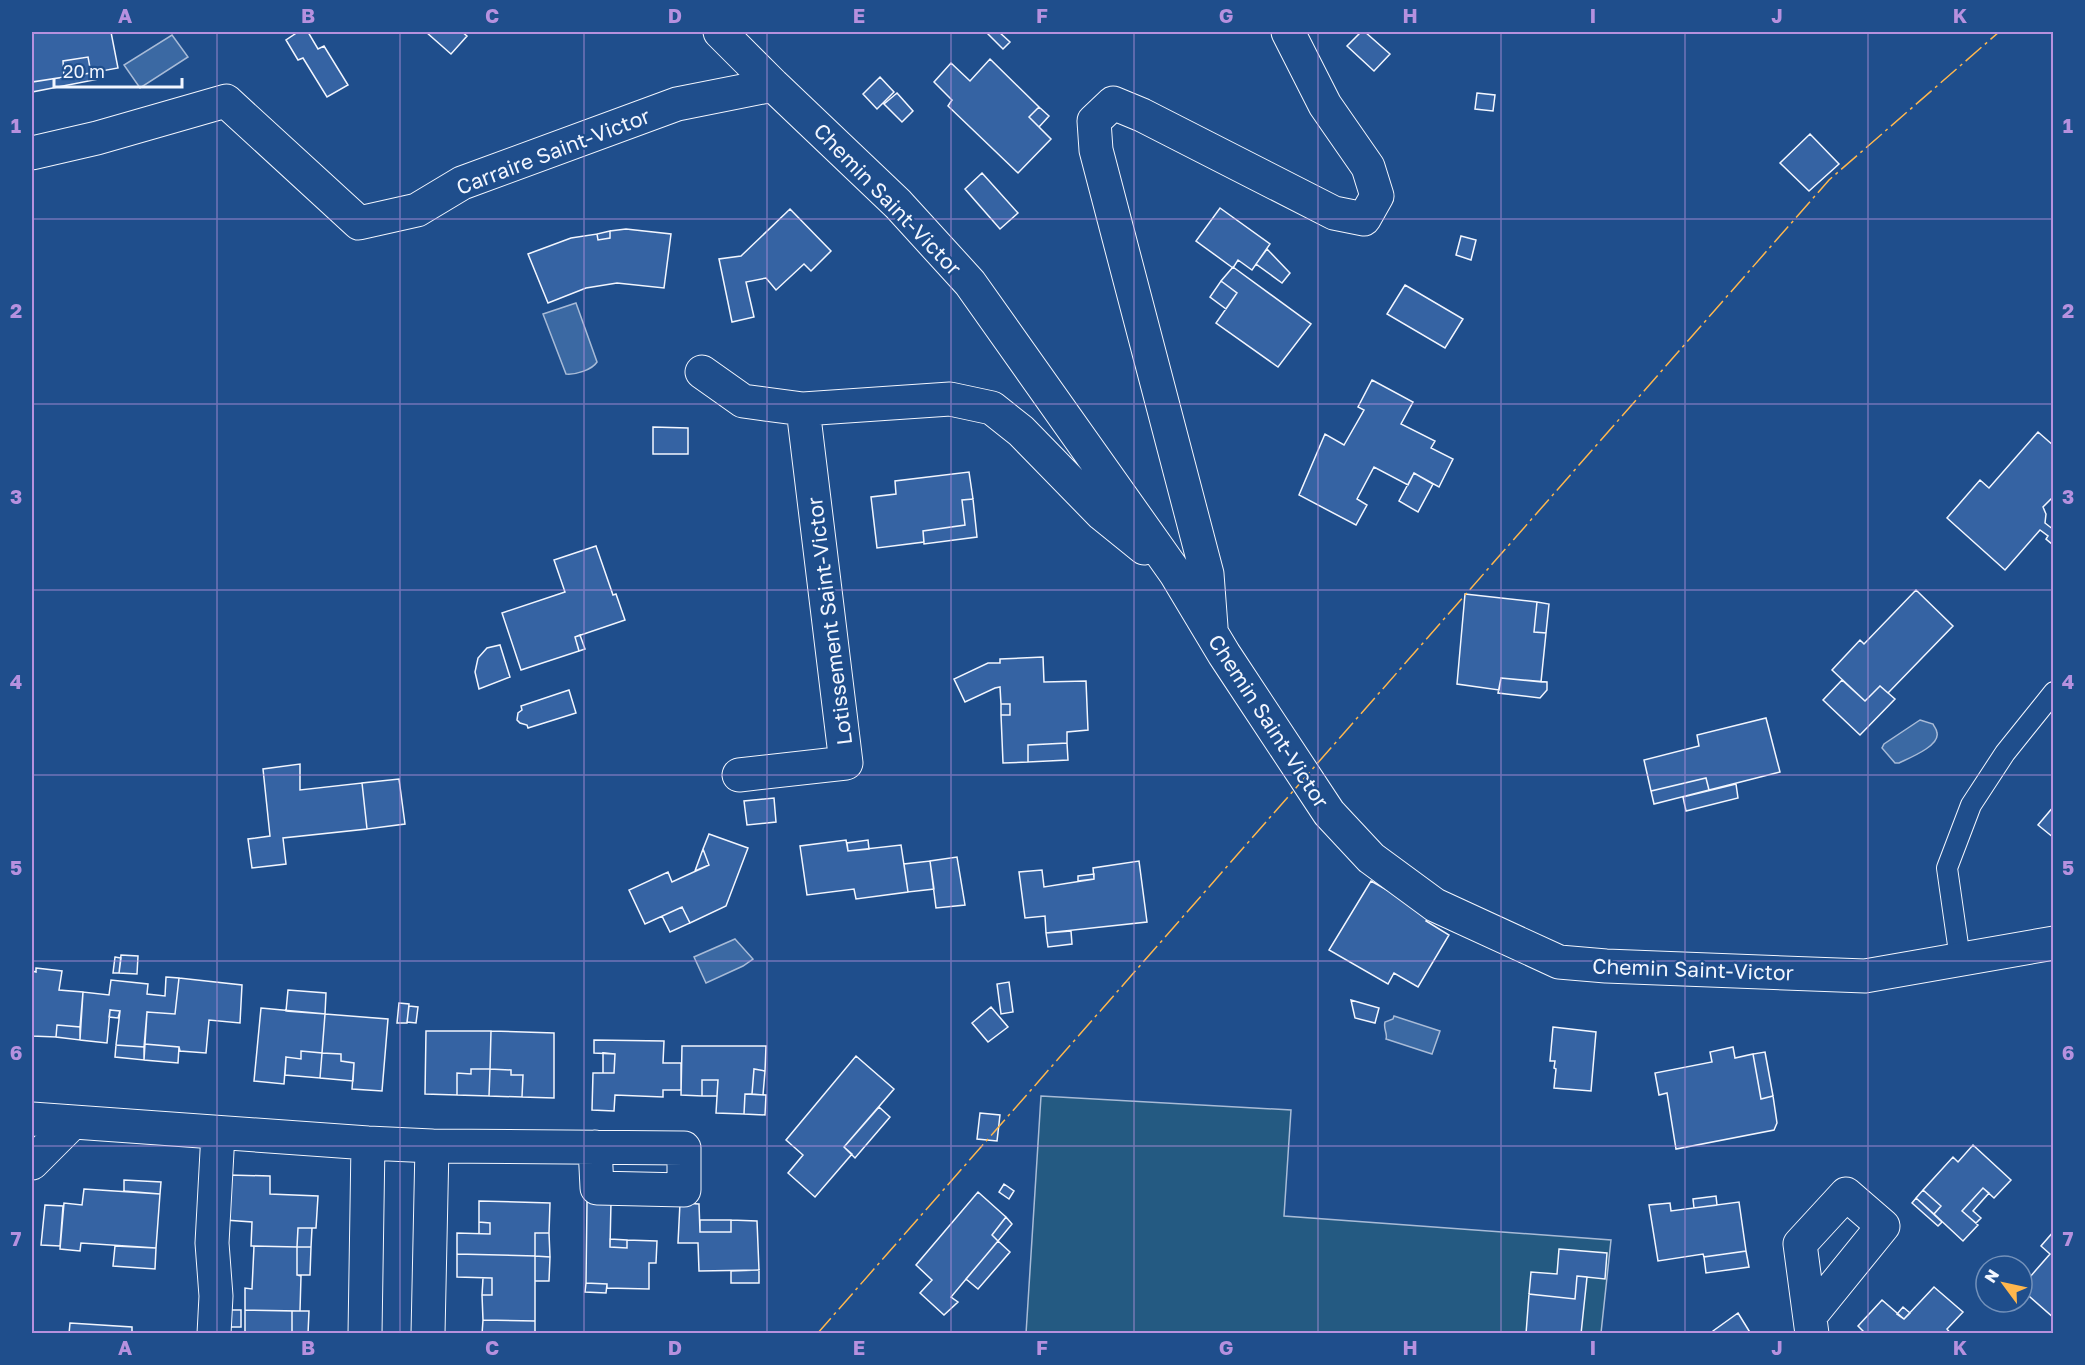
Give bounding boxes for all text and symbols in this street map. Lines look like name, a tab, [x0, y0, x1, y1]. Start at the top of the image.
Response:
text: A	[118, 3, 132, 27]
text: B	[301, 3, 315, 27]
text: C	[485, 3, 499, 27]
text: D	[668, 3, 682, 27]
text: E	[853, 3, 865, 27]
text: F	[1036, 3, 1048, 27]
text: G	[1219, 3, 1233, 27]
text: H	[1402, 3, 1418, 27]
text: I	[1590, 3, 1596, 27]
text: J	[1771, 3, 1783, 27]
text: K	[1953, 3, 1968, 27]
scale bar	[54, 51, 182, 89]
text: 20 m	[63, 60, 105, 82]
street label: Carraire Saint-Victor	[453, 102, 653, 200]
text: 1	[11, 113, 21, 137]
text: 1	[2063, 113, 2073, 137]
street label: Chemin Saint-Victor	[809, 117, 967, 281]
text: 2	[10, 298, 22, 322]
text: 2	[2062, 298, 2074, 322]
text: 3	[10, 484, 22, 508]
text: 3	[2062, 484, 2074, 508]
street label: Lotissement Saint-Victor	[801, 495, 857, 747]
street label: Chemin Saint-Victor	[1203, 629, 1335, 813]
text: 4	[10, 669, 22, 693]
text: 4	[2062, 669, 2074, 693]
text: 5	[10, 855, 22, 879]
text: 5	[2062, 855, 2074, 879]
street label: Chemin Saint-Victor	[1592, 952, 1794, 986]
text: 6	[10, 1040, 22, 1064]
text: 6	[2062, 1040, 2074, 1064]
text: 7	[11, 1226, 22, 1250]
text: 7	[2063, 1226, 2074, 1250]
north arrow	[1974, 1254, 2034, 1314]
text: N	[1980, 1265, 2003, 1286]
text: A	[118, 1335, 132, 1359]
text: B	[301, 1335, 315, 1359]
text: C	[485, 1335, 499, 1359]
text: D	[668, 1335, 682, 1359]
text: E	[853, 1335, 865, 1359]
text: F	[1036, 1335, 1048, 1359]
text: G	[1219, 1335, 1233, 1359]
text: H	[1402, 1335, 1418, 1359]
text: I	[1590, 1335, 1596, 1359]
text: J	[1771, 1335, 1783, 1359]
text: K	[1953, 1335, 1968, 1359]

